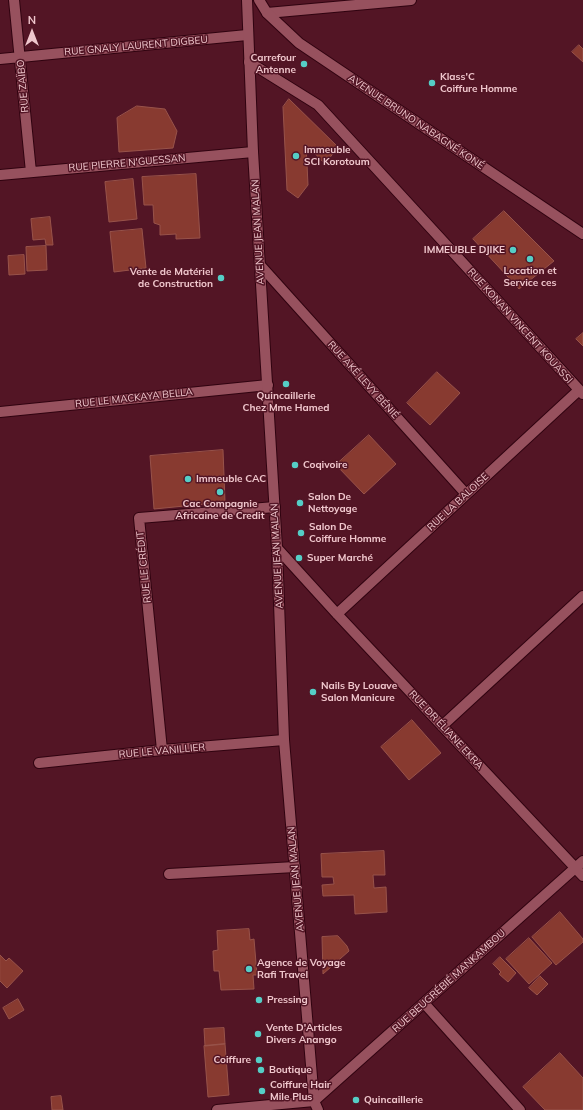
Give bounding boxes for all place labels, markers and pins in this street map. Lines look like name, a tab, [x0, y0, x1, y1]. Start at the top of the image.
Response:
place label: Carrefour Antenne	[251, 52, 296, 76]
marker: Carrefour Antenne	[299, 59, 309, 69]
place label: Klass'C Coiffure Homme	[440, 71, 517, 94]
marker: Klass'C Coiffure Homme	[427, 78, 437, 88]
place label: Immeuble SCI Korotoum	[304, 144, 370, 168]
marker: Immeuble SCI Korotoum	[291, 151, 301, 161]
place label: IMMEUBLE DJIKE	[424, 244, 505, 256]
marker: IMMEUBLE DJIKE	[508, 245, 518, 255]
marker: Location et Service ces	[525, 254, 535, 264]
place label: Location et Service ces	[503, 265, 557, 288]
place label: Vente de Matériel de Construction	[130, 266, 213, 290]
marker: Vente de Matériel de Construction	[216, 273, 226, 283]
marker: Quincaillerie Chez Mme Hamed	[281, 379, 291, 389]
place label: Quincaillerie Chez Mme Hamed	[243, 390, 329, 414]
place label: Coqivoire	[303, 459, 347, 471]
marker: Coqivoire	[290, 460, 300, 470]
place label: Immeuble CAC	[196, 473, 266, 485]
marker: Immeuble CAC	[183, 474, 193, 484]
marker: Cac Compagnie Africaine de Credit	[215, 487, 225, 497]
place label: Salon De Nettoyage	[308, 491, 357, 514]
place label: Cac Compagnie Africaine de Credit	[176, 498, 264, 522]
marker: Salon De Nettoyage	[295, 498, 305, 508]
place label: Salon De Coiffure Homme	[309, 521, 386, 544]
marker: Salon De Coiffure Homme	[296, 528, 306, 538]
place label: Super Marché	[307, 552, 373, 564]
marker: Super Marché	[294, 553, 304, 563]
place label: Nails By Louave Salon Manicure	[321, 680, 397, 704]
marker: Nails By Louave Salon Manicure	[308, 687, 318, 697]
place label: Agence de Voyage Rafi Travel	[257, 957, 345, 980]
marker: Agence de Voyage Rafi Travel	[244, 964, 254, 974]
place label: Pressing	[267, 994, 308, 1006]
marker: Pressing	[254, 995, 264, 1005]
place label: Vente D'Articles Divers Anango	[266, 1022, 342, 1046]
marker: Vente D'Articles Divers Anango	[253, 1029, 263, 1039]
place label: Coiffure	[214, 1054, 251, 1066]
marker: Coiffure	[254, 1055, 264, 1065]
place label: Boutique	[269, 1064, 312, 1076]
marker: Boutique	[256, 1065, 266, 1075]
place label: Coiffure Hair Mile Plus	[270, 1079, 331, 1102]
marker: Coiffure Hair Mile Plus	[257, 1086, 267, 1096]
place label: Quincaillerie	[364, 1094, 423, 1106]
marker: Quincaillerie	[351, 1095, 361, 1105]

